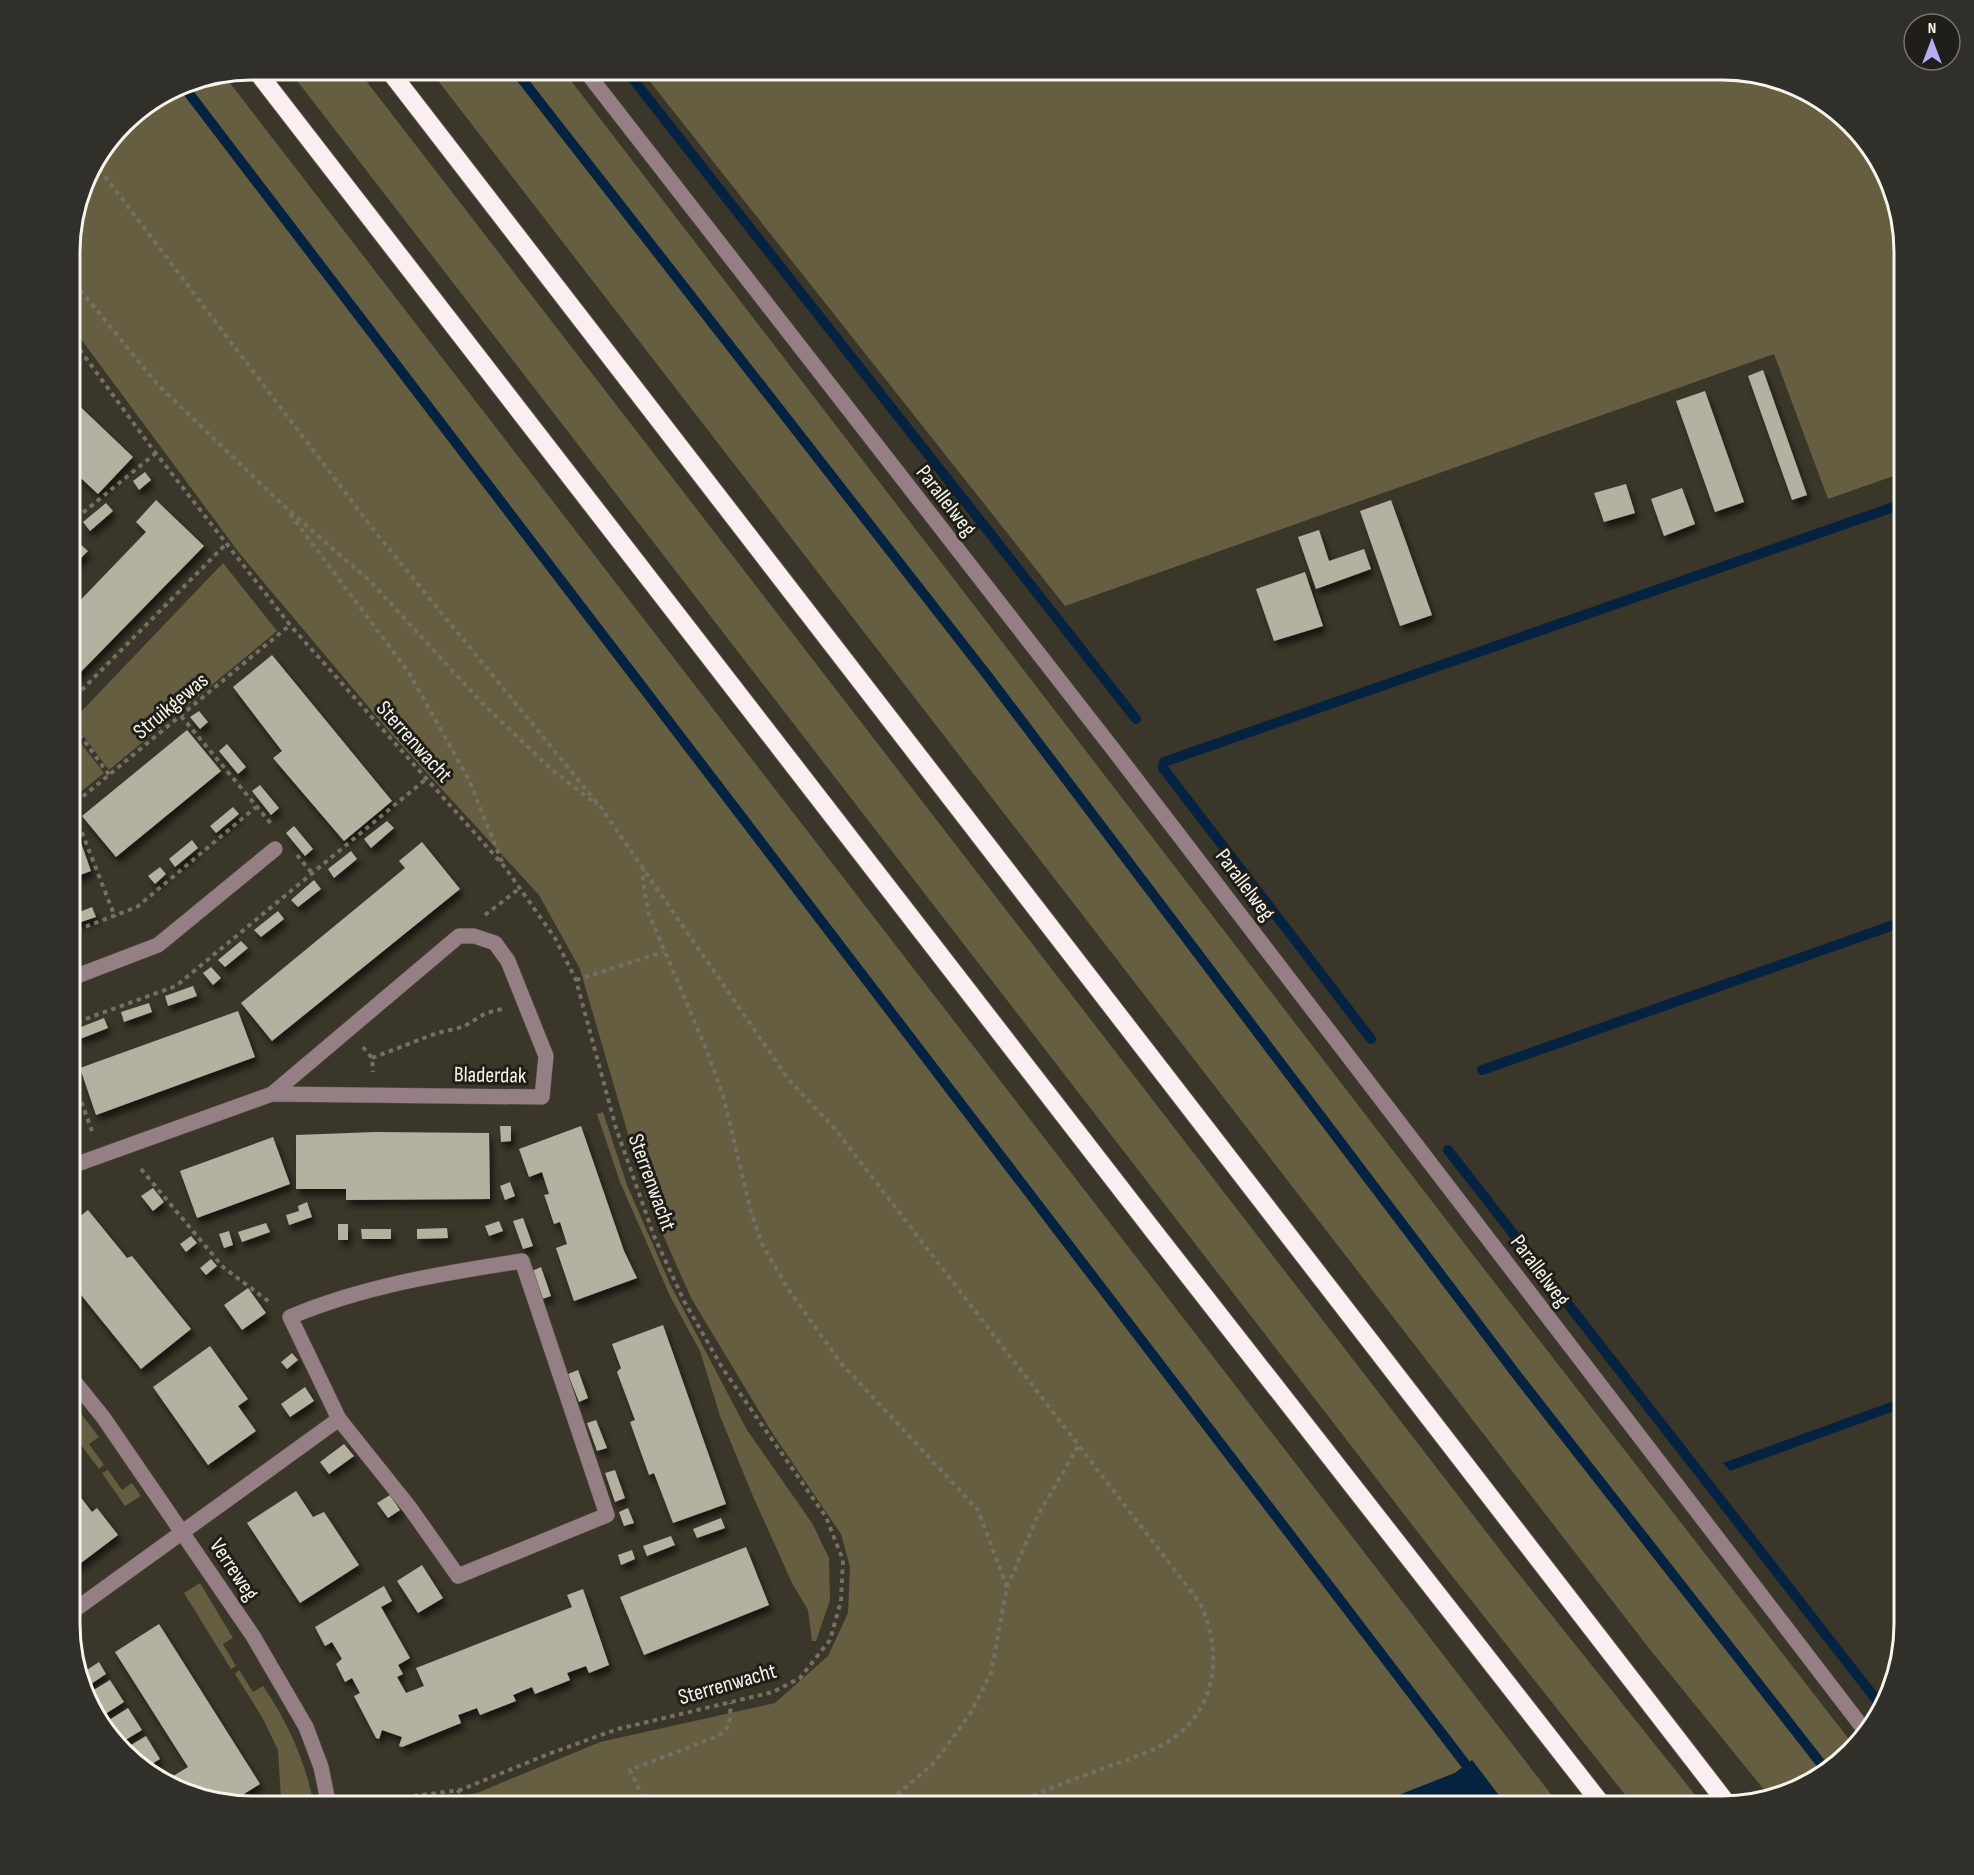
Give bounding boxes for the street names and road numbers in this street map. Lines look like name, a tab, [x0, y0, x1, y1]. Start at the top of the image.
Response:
street label: Parallelweg	[910, 460, 982, 542]
street label: Struikgewas	[128, 667, 214, 745]
street label: Sterrenwacht	[370, 695, 458, 789]
street label: Parallelweg	[1209, 844, 1281, 926]
street label: Bladerdak	[454, 1061, 527, 1090]
street label: Sterrenwacht	[622, 1130, 682, 1235]
street label: Parallelweg	[1504, 1230, 1576, 1312]
street label: Verreweg	[203, 1534, 264, 1606]
street label: Sterrenwacht	[675, 1657, 780, 1711]

